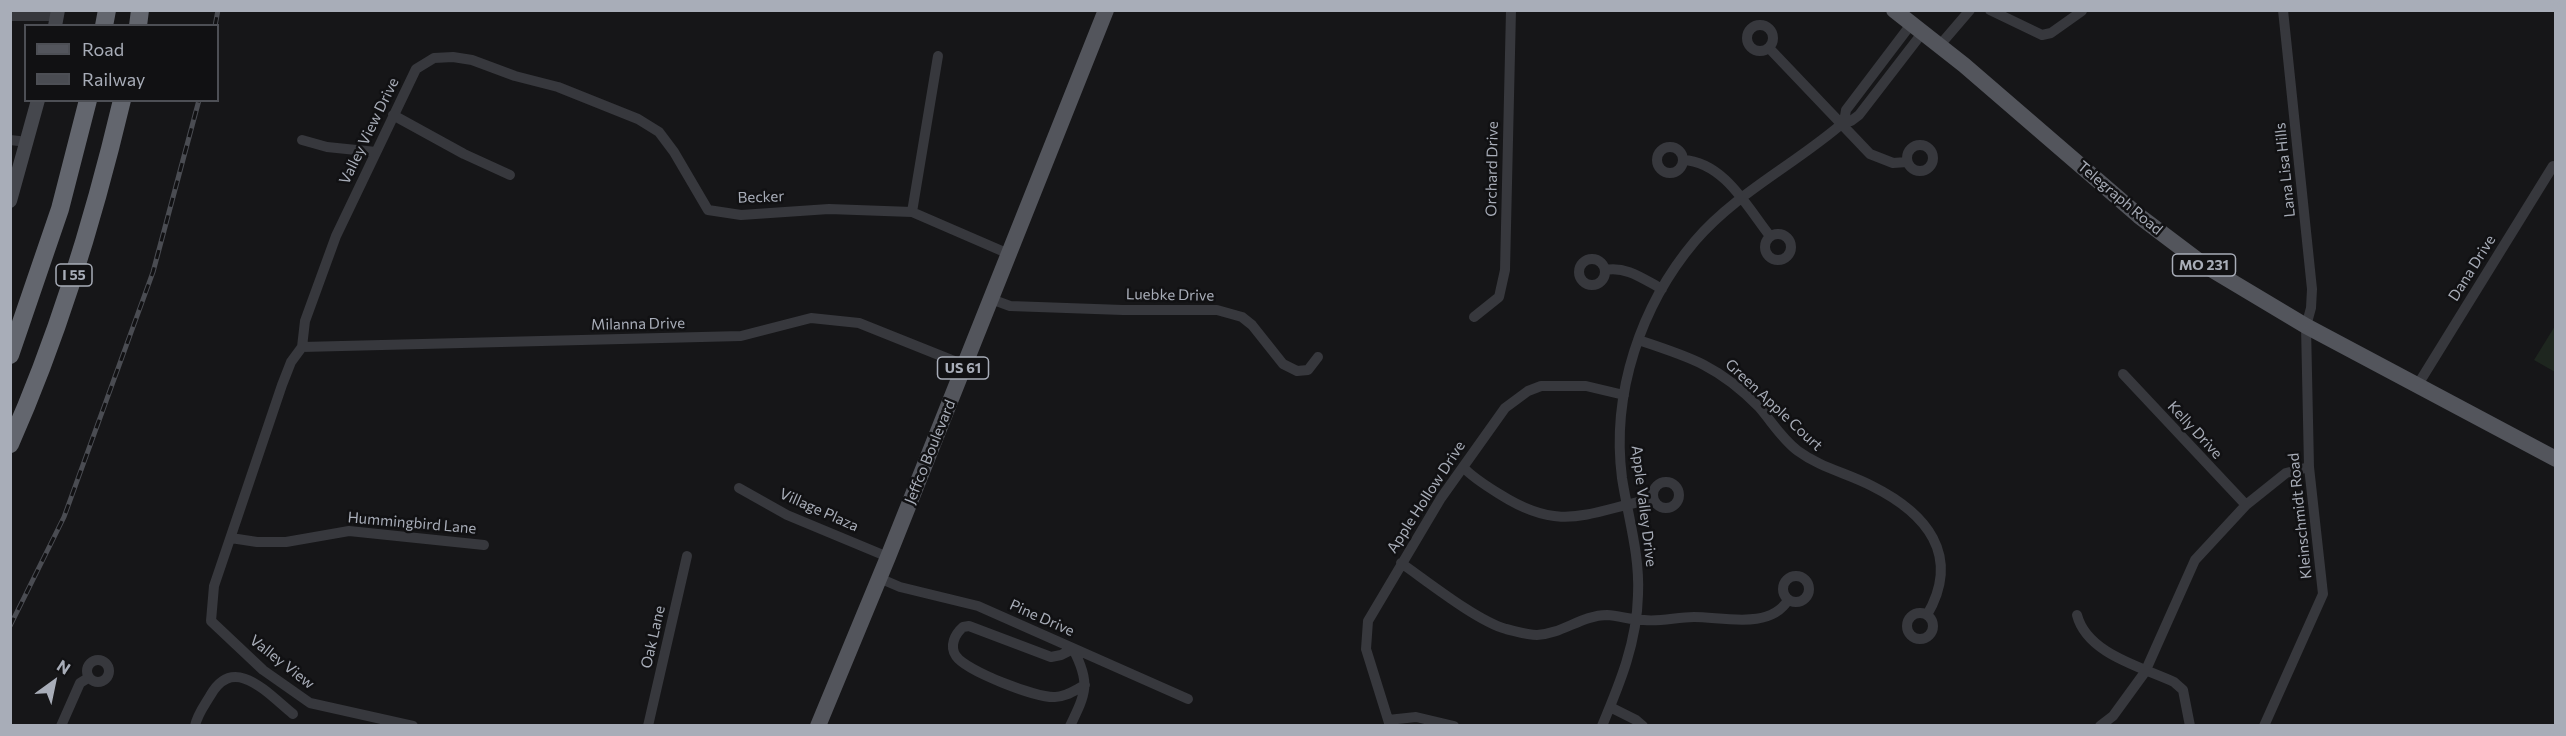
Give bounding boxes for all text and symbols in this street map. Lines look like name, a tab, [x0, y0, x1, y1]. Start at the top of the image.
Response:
legend	[24, 24, 219, 102]
text: Road	[82, 38, 124, 60]
text: Railway	[82, 68, 145, 90]
street label: Valley View Drive	[335, 75, 403, 187]
street label: Orchard Drive	[1482, 121, 1502, 217]
street label: Lana Lisa Hills	[2271, 122, 2299, 218]
street label: Telegraph Road	[2074, 157, 2166, 239]
street label: Becker	[737, 187, 785, 207]
street label: Dana Drive	[2445, 232, 2499, 304]
road number: MO 231	[2172, 254, 2236, 276]
road number: I 55	[56, 264, 92, 286]
street label: Luebke Drive	[1126, 285, 1214, 305]
street label: Milanna Drive	[591, 314, 685, 334]
street label: Green Apple Court	[1722, 355, 1826, 455]
road number: US 61	[938, 357, 988, 379]
street label: Jeffco Boulevard	[901, 397, 959, 507]
street label: Kelly Drive	[2164, 398, 2226, 462]
street label: Apple Hollow Drive	[1383, 437, 1469, 557]
street label: Apple Valley Drive	[1628, 444, 1660, 568]
street label: Kleinschmidt Road	[2284, 452, 2316, 580]
street label: Village Plaza	[777, 485, 861, 535]
street label: Hummingbird Lane	[347, 508, 477, 538]
street label: Pine Drive	[1007, 596, 1077, 640]
street label: Oak Lane	[637, 604, 669, 670]
street label: Valley View	[246, 631, 318, 693]
north arrow	[24, 652, 84, 712]
text: N	[54, 655, 74, 678]

